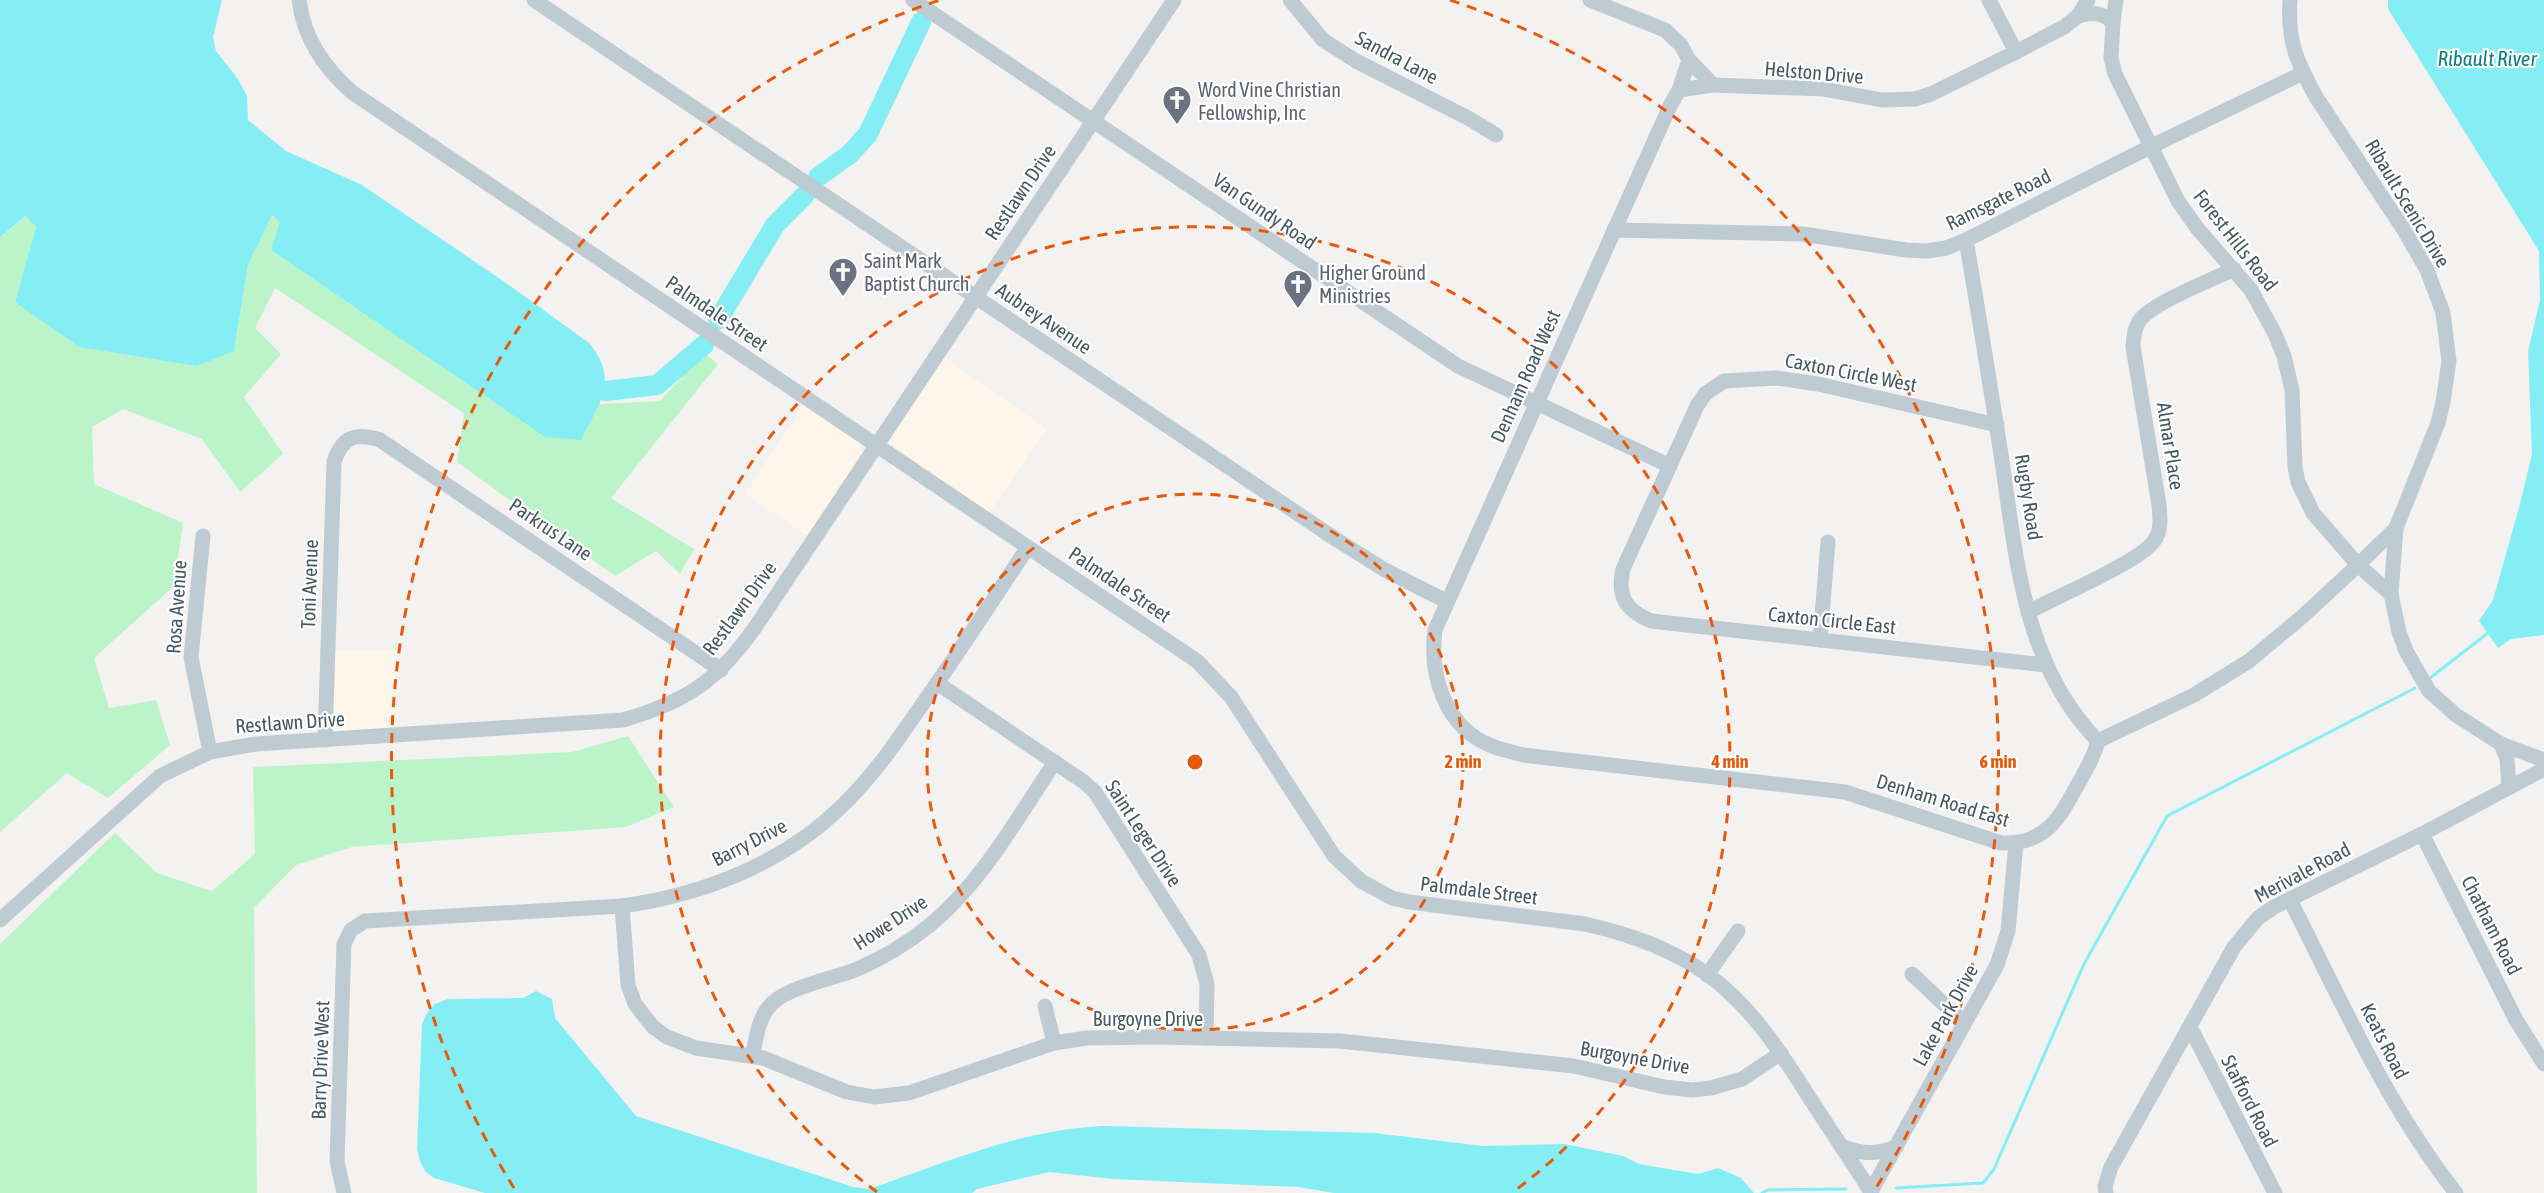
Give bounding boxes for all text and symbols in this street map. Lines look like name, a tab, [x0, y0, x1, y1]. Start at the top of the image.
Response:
street label: Sandra Lane	[1352, 26, 1442, 88]
water label: Ribault River	[2437, 46, 2537, 70]
street label: Helston Drive	[1764, 56, 1864, 88]
place label: Word Vine Christian Fellowship, Inc	[1198, 78, 1341, 124]
church icon: Word Vine Christian Fellowship, Inc	[1161, 84, 1193, 126]
street label: Ribault Scenic Drive	[2361, 135, 2455, 271]
street label: Restlawn Drive	[980, 140, 1060, 244]
street label: Ramsgate Road	[1942, 164, 2054, 234]
street label: Van Gundy Road	[1209, 168, 1321, 254]
street label: Forest Hills Road	[2189, 185, 2283, 295]
place label: Saint Mark Baptist Church	[864, 249, 970, 295]
church icon: Saint Mark Baptist Church	[827, 256, 859, 298]
place label: Higher Ground Ministries	[1319, 261, 1426, 307]
church icon: Higher Ground Ministries	[1282, 268, 1314, 310]
street label: Palmdale Street	[662, 270, 773, 356]
street label: Aubrey Avenue	[992, 278, 1096, 358]
street label: Denham Road West	[1485, 306, 1565, 446]
street label: Caxton Circle West	[1783, 348, 1919, 396]
street label: Almar Place	[2153, 401, 2189, 491]
street label: Rugby Road	[2011, 452, 2047, 542]
street label: Parkrus Lane	[505, 493, 597, 565]
street label: Toni Avenue	[296, 539, 322, 629]
street label: Palmdale Street	[1065, 541, 1176, 627]
street label: Restlawn Drive	[697, 557, 781, 659]
street label: Rosa Avenue	[161, 559, 191, 655]
street label: Caxton Circle East	[1767, 602, 1897, 638]
street label: Restlawn Drive	[234, 707, 346, 737]
text: 2 min	[1445, 751, 1482, 772]
text: 4 min	[1711, 751, 1749, 772]
text: 6 min	[1980, 751, 2017, 772]
centre of rings	[1185, 752, 1205, 772]
street label: Denham Road East	[1874, 769, 2012, 831]
street label: Saint Leger Drive	[1101, 776, 1187, 890]
street label: Barry Drive	[708, 814, 790, 870]
street label: Merivale Road	[2250, 837, 2354, 907]
street label: Palmdale Street	[1419, 871, 1539, 909]
street label: Chatham Road	[2457, 872, 2527, 978]
street label: Howe Drive	[849, 890, 931, 954]
street label: Lake Park Drive	[1908, 960, 1982, 1070]
street label: Keats Road	[2356, 999, 2414, 1083]
street label: Barry Drive West	[306, 1000, 334, 1120]
street label: Burgoyne Drive	[1093, 1007, 1203, 1030]
street label: Burgoyne Drive	[1579, 1036, 1691, 1078]
street label: Stafford Road	[2217, 1051, 2283, 1151]

